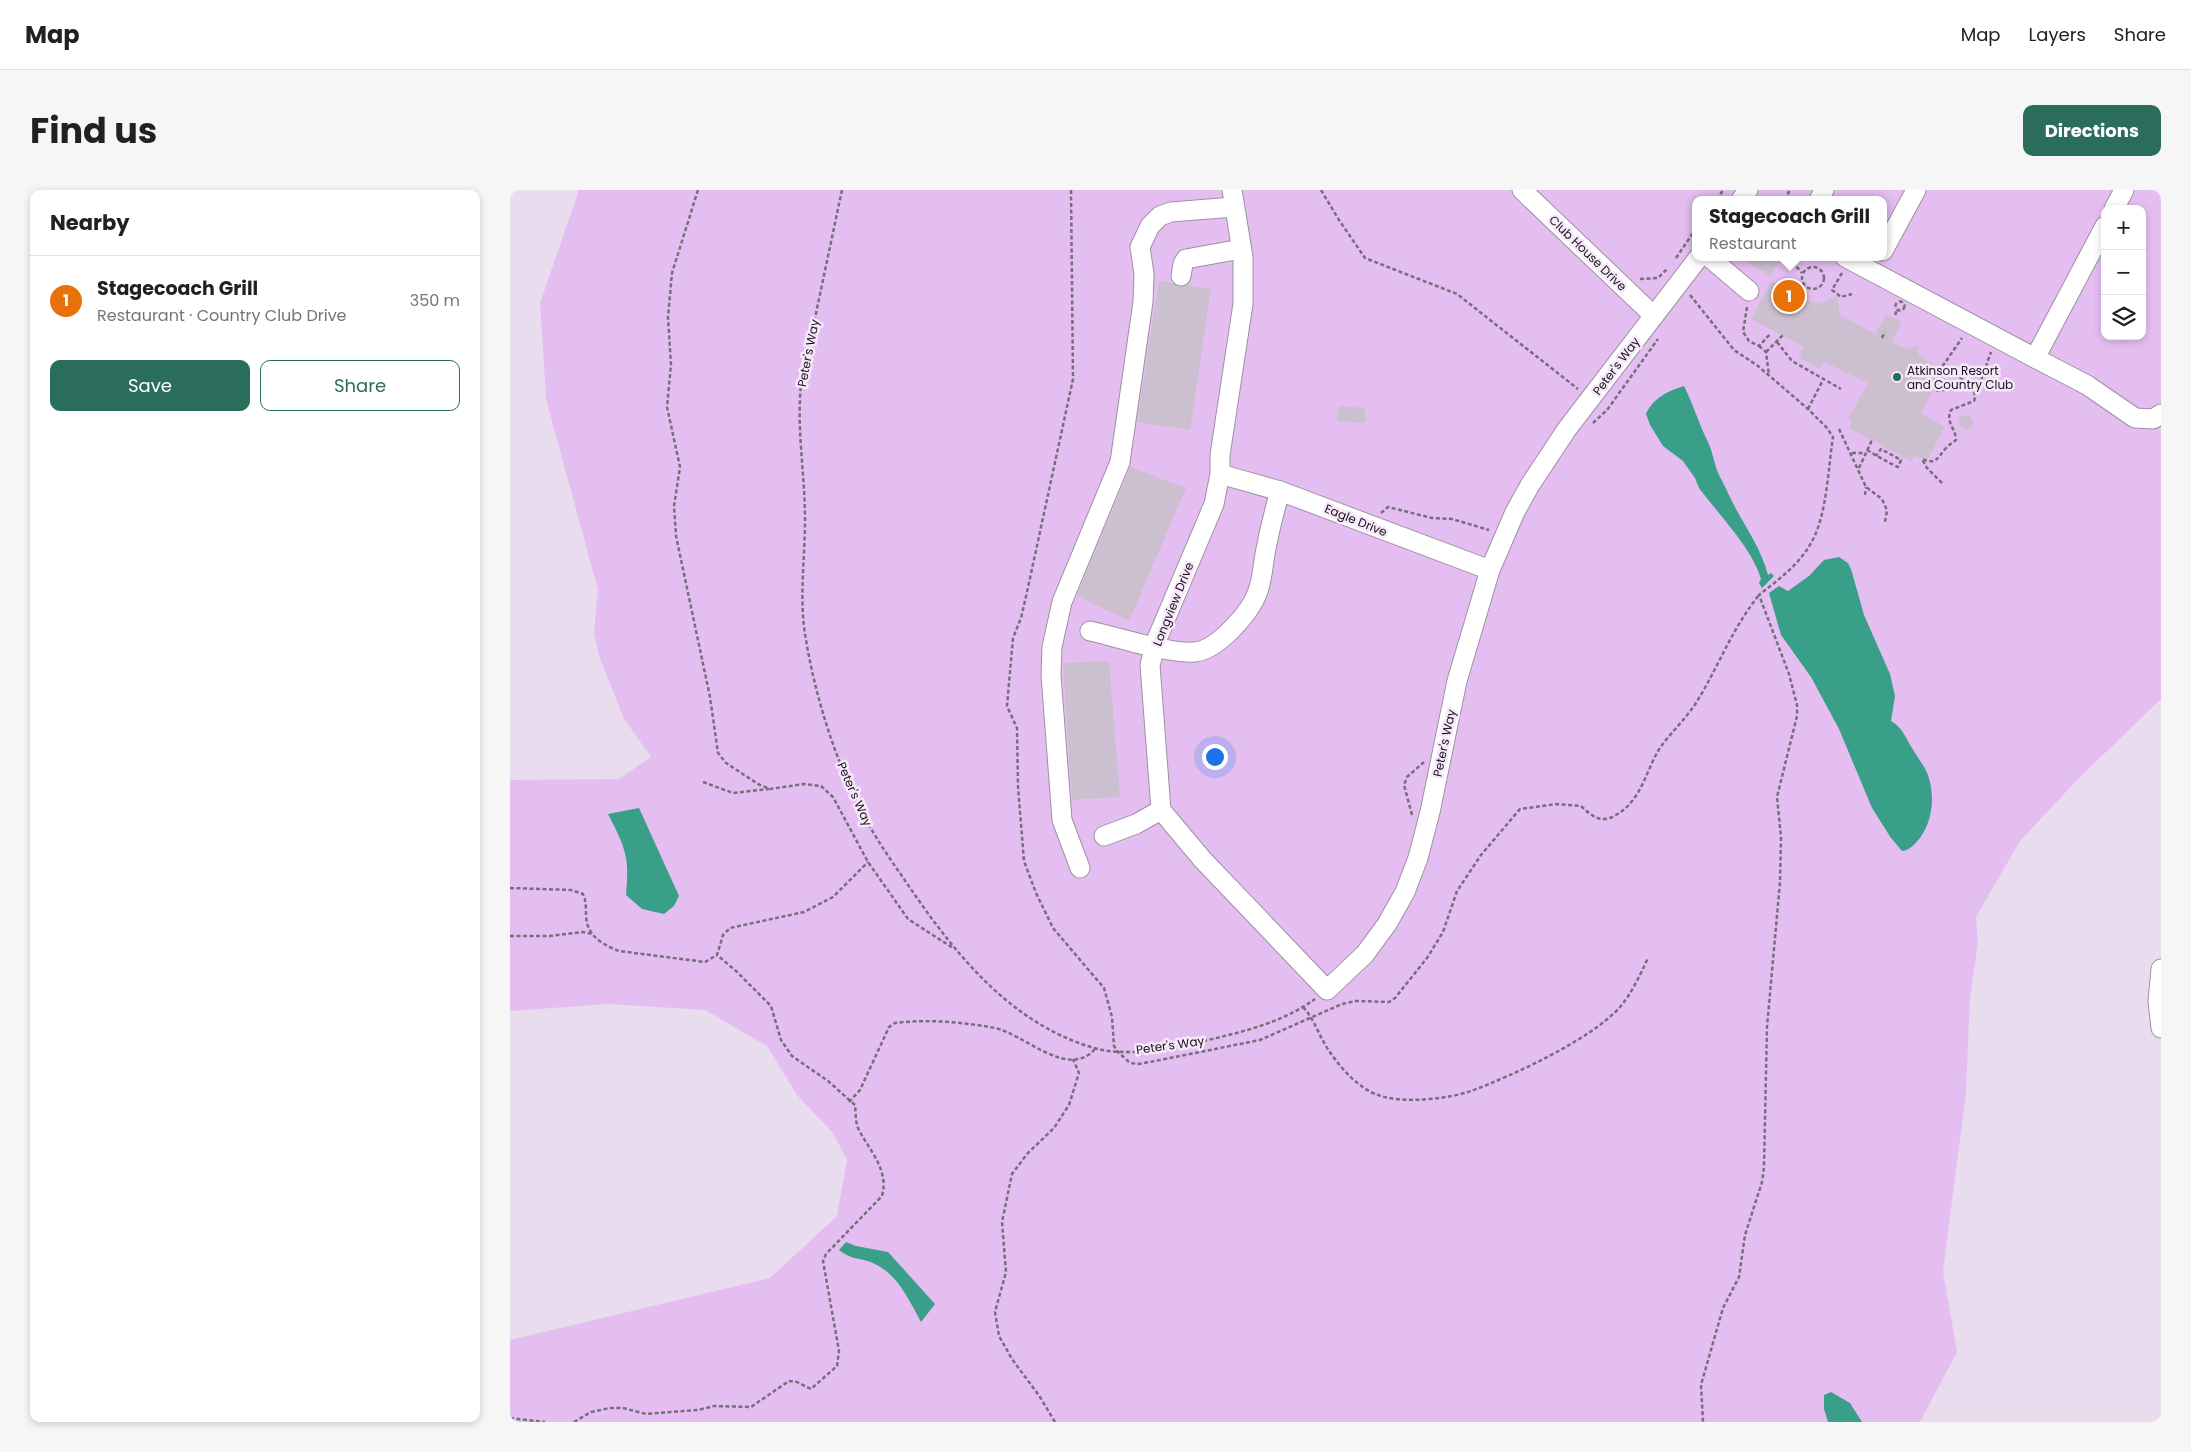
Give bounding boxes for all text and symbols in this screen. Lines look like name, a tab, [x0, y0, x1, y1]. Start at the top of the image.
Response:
text: Map	[25, 18, 80, 51]
text: Map	[1961, 22, 2001, 47]
text: Layers	[2029, 22, 2086, 47]
text: Share	[2114, 22, 2166, 47]
button: Directions	[2023, 105, 2161, 156]
text: Find us	[30, 106, 157, 155]
popup	[1692, 196, 1887, 261]
text: Stagecoach Grill	[1709, 203, 1870, 230]
map controls	[2101, 205, 2146, 340]
button: +	[2101, 205, 2146, 250]
text: Nearby	[50, 208, 130, 237]
street label: Club House Drive	[1545, 212, 1631, 294]
text: Restaurant	[1709, 232, 1797, 255]
button: −	[2101, 250, 2146, 295]
text: Stagecoach Grill	[97, 275, 258, 302]
pin: 1	[1773, 277, 1805, 315]
text: 1	[63, 289, 69, 312]
text: 350 m	[410, 289, 460, 312]
button: layers	[2101, 295, 2146, 340]
text: Restaurant · Country Club Drive	[97, 304, 347, 327]
street label: Peter's Way	[793, 317, 823, 388]
street label: Peter's Way	[1589, 333, 1644, 399]
button: Save	[50, 360, 250, 411]
button: Share	[260, 360, 460, 411]
place label: Atkinson Resort and Country Club	[1907, 362, 2013, 393]
marker: Atkinson Resort and Country Club	[1891, 371, 1903, 383]
street label: Eagle Drive	[1322, 500, 1390, 540]
street label: Longview Drive	[1148, 560, 1198, 648]
street label: Peter's Way	[1429, 707, 1459, 778]
your location	[1202, 744, 1228, 770]
street label: Peter's Way	[833, 759, 877, 829]
street label: Peter's Way	[1135, 1032, 1205, 1058]

